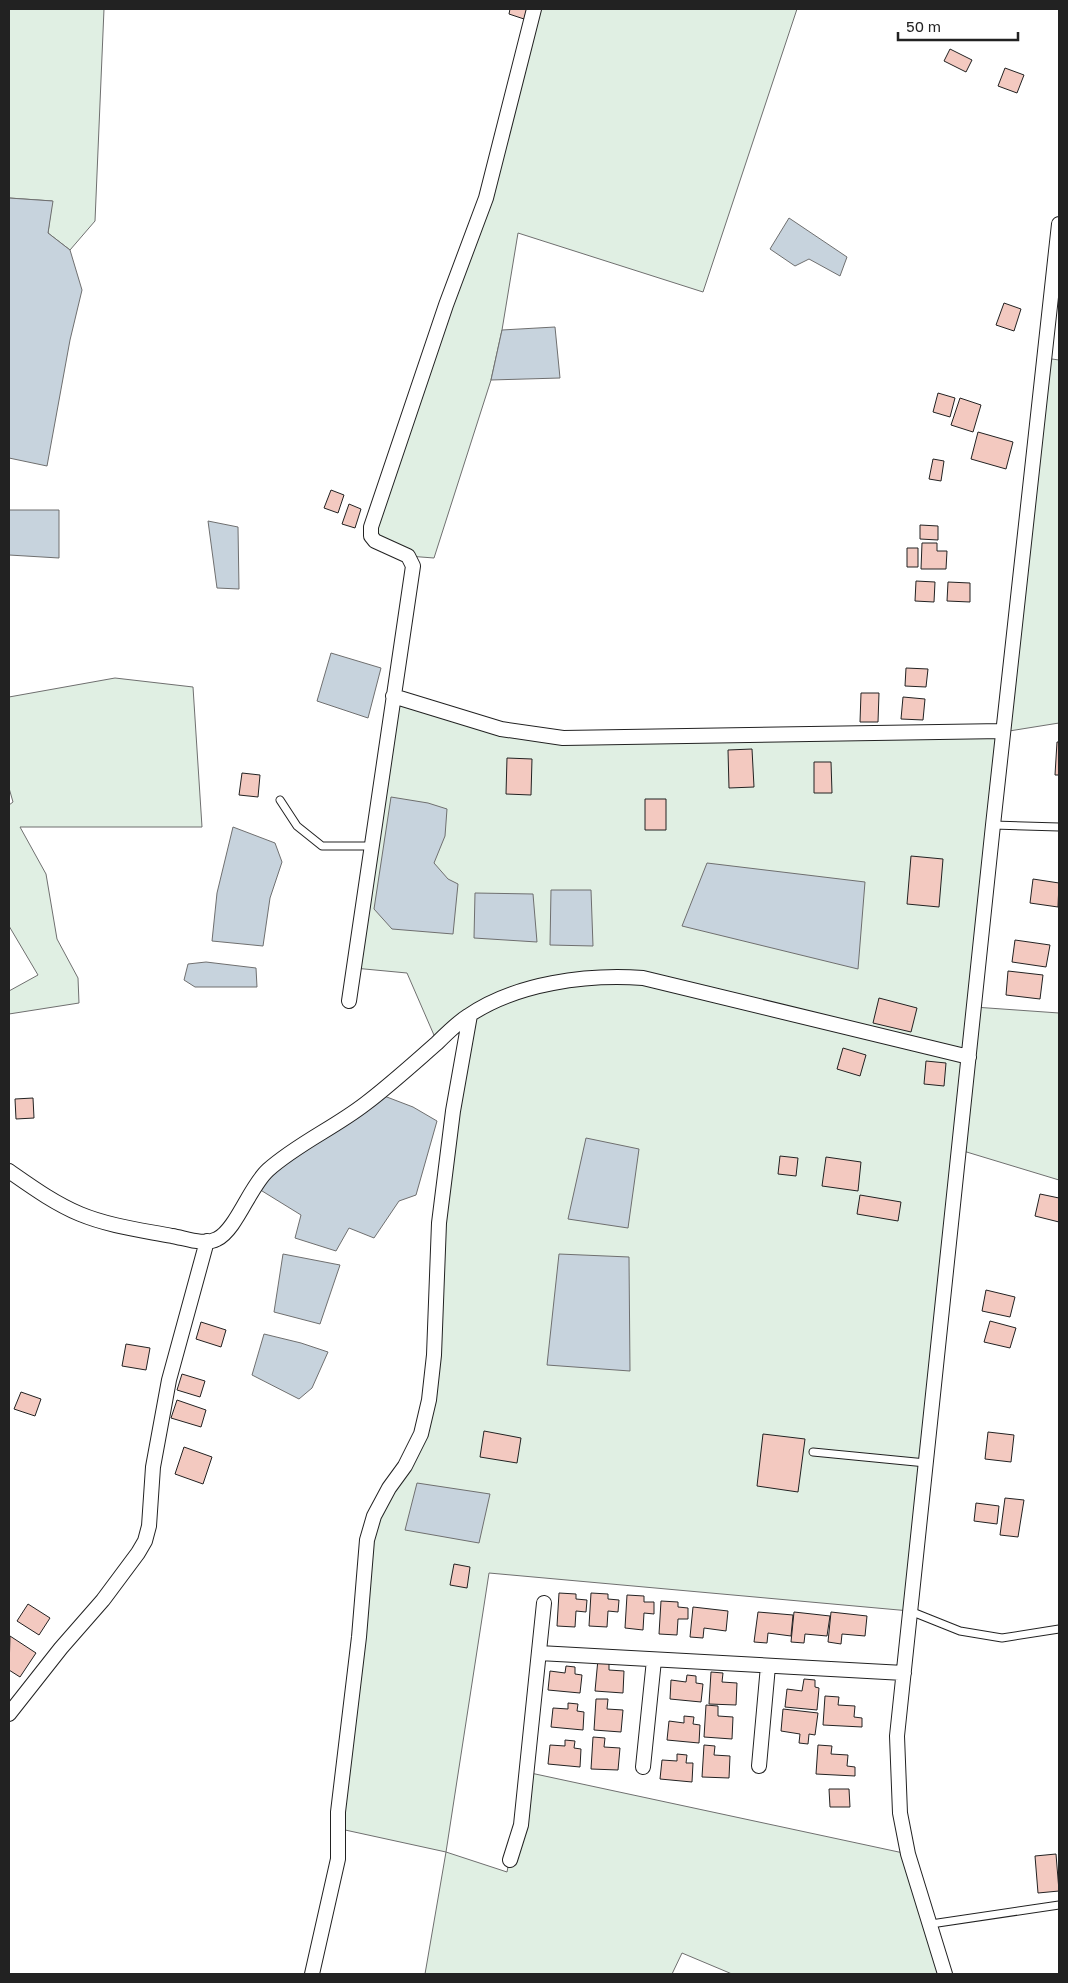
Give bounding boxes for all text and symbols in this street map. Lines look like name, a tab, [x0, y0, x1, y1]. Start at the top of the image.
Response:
scale bar	[898, 10, 1018, 42]
text: 50 m	[906, 17, 941, 35]

